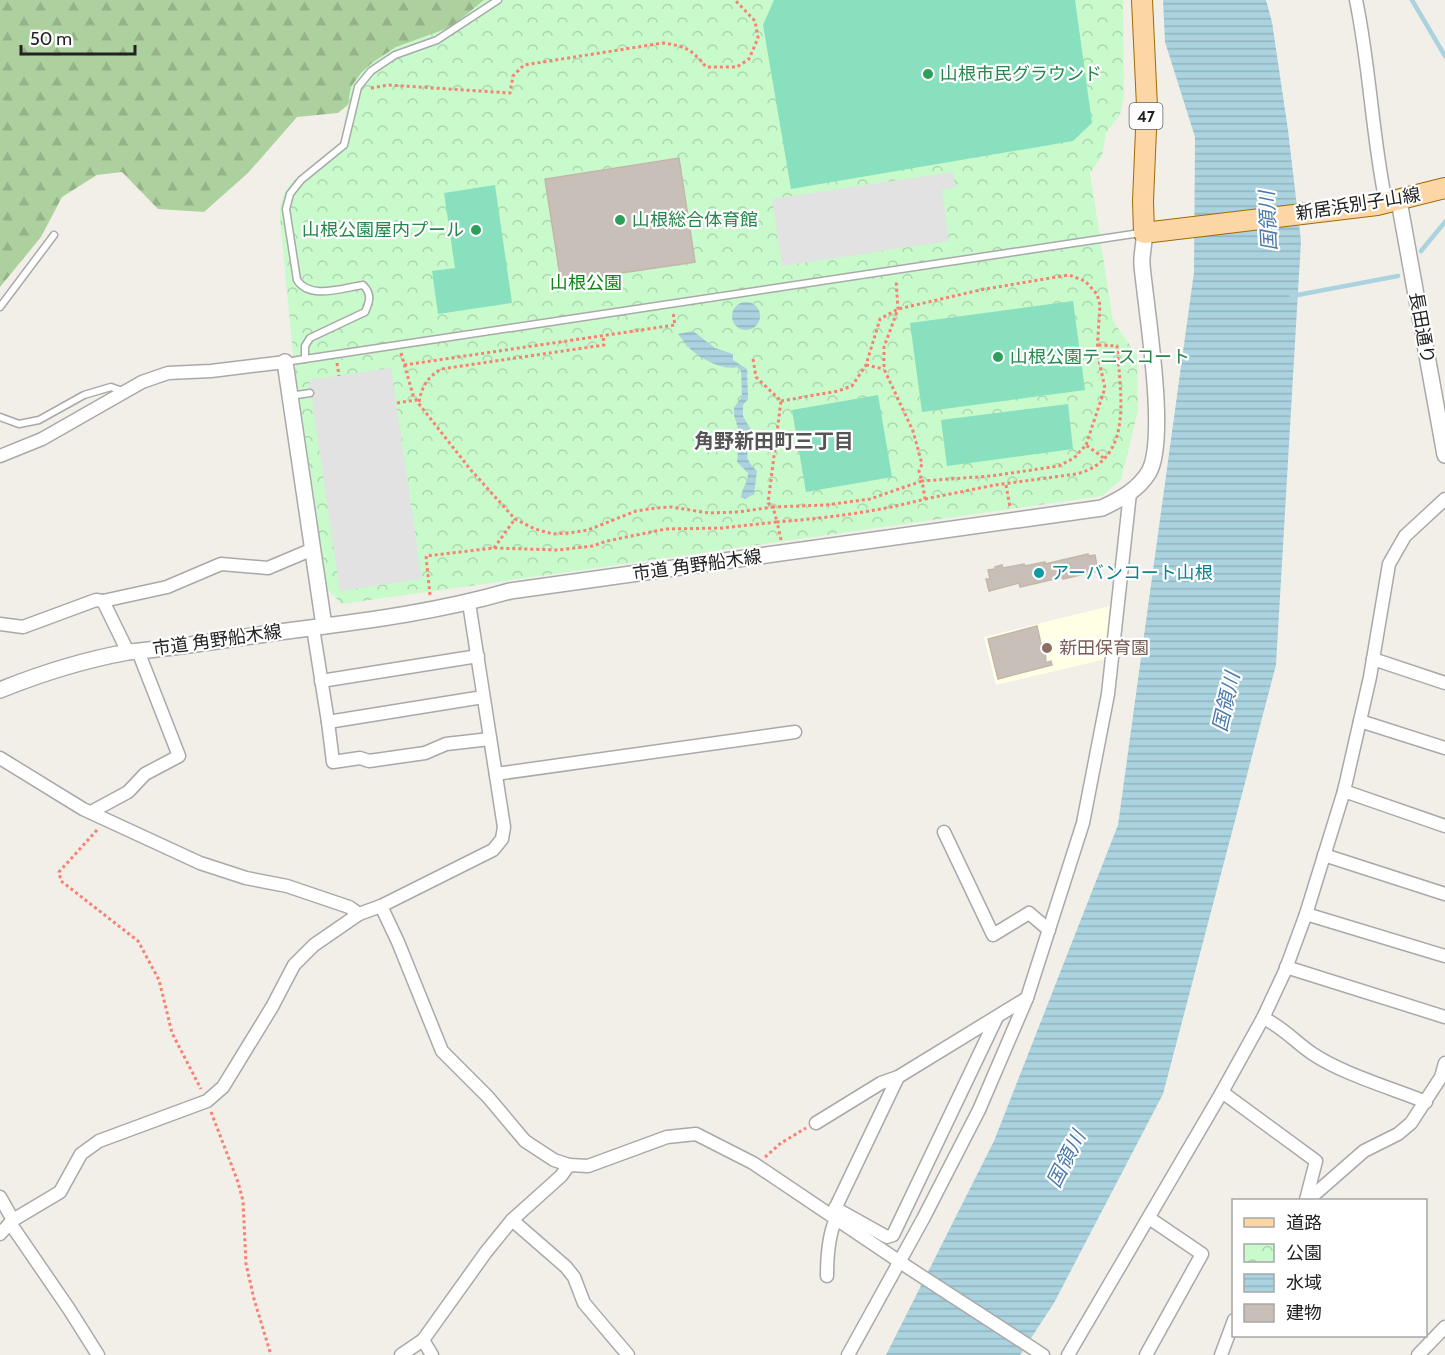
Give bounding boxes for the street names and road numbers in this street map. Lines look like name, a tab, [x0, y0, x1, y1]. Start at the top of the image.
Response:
road number: 47	[1130, 103, 1162, 129]
street label: 新居浜別子山線	[1294, 183, 1422, 225]
street label: 長田通り	[1405, 291, 1439, 365]
street label: 市道 角野船木線	[631, 545, 763, 585]
street label: 市道 角野船木線	[151, 620, 283, 660]

